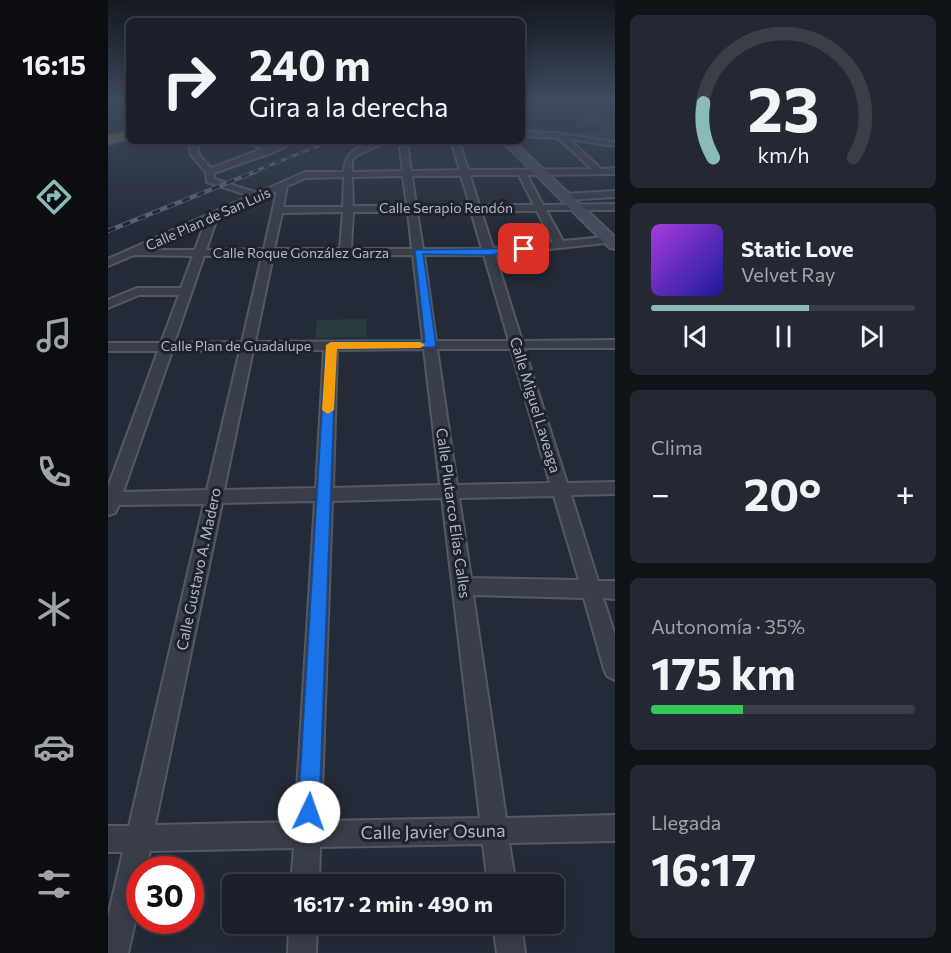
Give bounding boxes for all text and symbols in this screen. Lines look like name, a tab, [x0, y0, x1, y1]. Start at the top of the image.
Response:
text: 240 m	[249, 38, 371, 90]
icon: right	[150, 42, 228, 120]
text: 16:15	[22, 48, 86, 81]
text: 23	[747, 69, 819, 145]
text: Gira a la derecha	[249, 90, 448, 123]
text: km/h	[757, 142, 809, 168]
icon: directions	[33, 176, 75, 218]
street label: Calle Plan de San Luis	[143, 183, 273, 254]
street label: Calle Serapio Rendón	[379, 199, 513, 216]
pin	[498, 223, 549, 274]
icon: arrive	[507, 232, 540, 265]
text: Static Love	[741, 235, 854, 262]
street label: Calle Roque González Garza	[213, 244, 389, 261]
text: Velvet Ray	[741, 262, 835, 286]
icon: music	[33, 314, 75, 356]
icon: previous	[679, 320, 712, 353]
icon: pause	[767, 320, 800, 353]
icon: next	[855, 320, 888, 353]
street label: Calle Miguel Laveaga	[507, 335, 565, 475]
street label: Calle Plan de Guadalupe	[161, 337, 311, 354]
street label: Calle Plutarco Elías Calles	[433, 427, 475, 599]
text: Clima	[651, 435, 703, 459]
icon: phone	[33, 451, 75, 493]
text: 20°	[744, 465, 822, 520]
text: −	[651, 472, 670, 513]
text: +	[896, 472, 915, 513]
street label: Calle Gustavo A. Madero	[172, 486, 224, 652]
icon: climate	[33, 588, 75, 630]
text: Autonomía · 35%	[651, 614, 805, 638]
text: 175 km	[651, 644, 796, 699]
icon: car	[33, 726, 75, 768]
position arrow	[277, 780, 341, 844]
text: Llegada	[651, 810, 721, 834]
street label: Calle Javier Osuna	[360, 819, 506, 843]
text: 16:17	[651, 840, 756, 895]
speed limit sign: 30	[126, 856, 204, 934]
icon: filters	[33, 863, 75, 905]
text: 16:17 · 2 min · 490 m	[293, 890, 493, 917]

